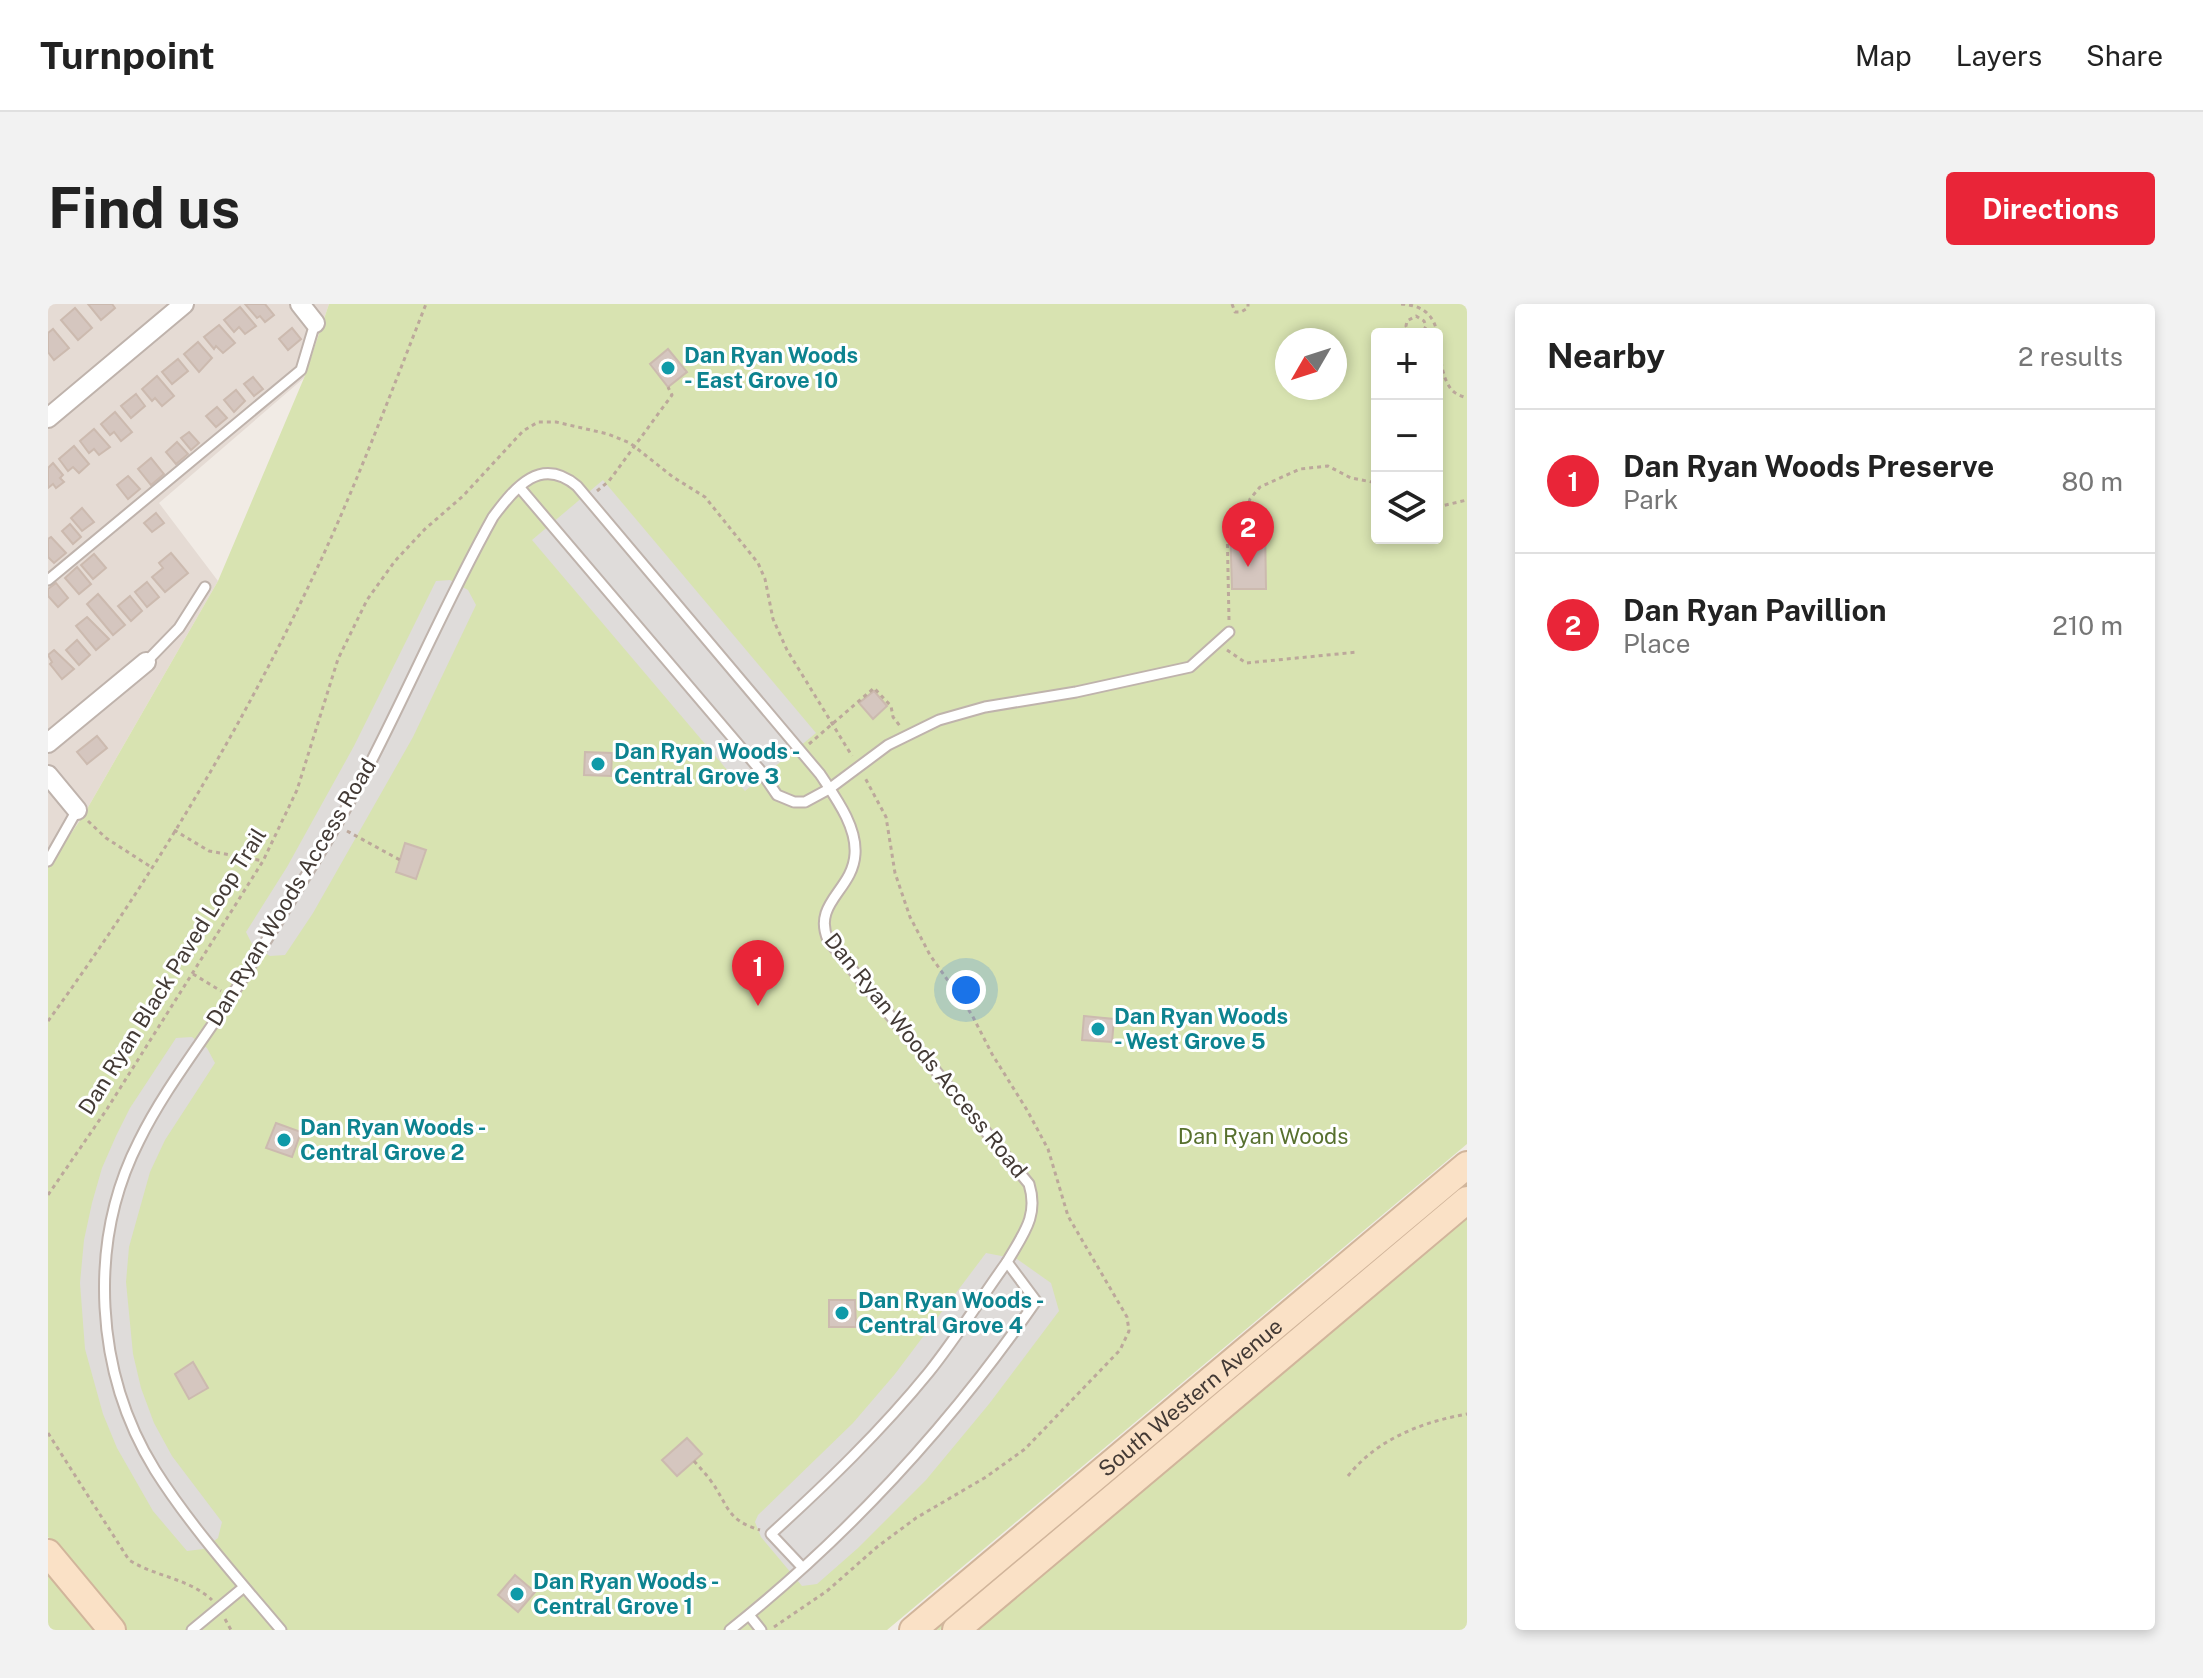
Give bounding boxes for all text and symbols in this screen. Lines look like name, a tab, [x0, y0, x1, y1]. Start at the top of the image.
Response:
text: Turnpoint	[40, 33, 215, 78]
text: Map	[1855, 39, 1912, 72]
text: Layers	[1956, 39, 2042, 72]
text: Share	[2086, 39, 2163, 72]
button: Directions	[1946, 172, 2155, 245]
text: Find us	[48, 175, 240, 241]
north arrow	[1275, 328, 1347, 400]
map controls	[1371, 328, 1443, 544]
button: +	[1371, 328, 1443, 400]
text: Nearby	[1547, 336, 1665, 376]
text: 2 results	[2018, 341, 2123, 372]
place label: Dan Ryan Woods - East Grove 10	[684, 342, 858, 393]
marker: Dan Ryan Woods - East Grove 10	[659, 359, 677, 377]
button: −	[1371, 400, 1443, 472]
text: Dan Ryan Woods Preserve	[1623, 448, 1994, 484]
text: 1	[1567, 466, 1579, 497]
text: 80 m	[2062, 466, 2123, 497]
button: layers	[1371, 472, 1443, 544]
text: Park	[1623, 484, 1678, 515]
pin: 2	[1222, 501, 1274, 567]
text: Dan Ryan Pavillion	[1623, 592, 1886, 628]
text: 2	[1565, 610, 1581, 641]
text: 210 m	[2052, 610, 2123, 641]
text: Place	[1623, 628, 1690, 659]
place label: Dan Ryan Woods - Central Grove 3	[614, 738, 800, 789]
street label: Dan Ryan Woods Access Road	[201, 754, 381, 1030]
marker: Dan Ryan Woods - Central Grove 3	[589, 755, 607, 773]
street label: Dan Ryan Black Paved Loop Trail	[73, 823, 271, 1119]
street label: Dan Ryan Woods Access Road	[819, 928, 1033, 1182]
pin: 1	[732, 940, 784, 1006]
your location	[946, 970, 986, 1010]
place label: Dan Ryan Woods - West Grove 5	[1114, 1003, 1288, 1054]
marker: Dan Ryan Woods - West Grove 5	[1089, 1020, 1107, 1038]
place label: Dan Ryan Woods - Central Grove 2	[300, 1114, 486, 1165]
park label: Dan Ryan Woods	[1178, 1123, 1348, 1149]
marker: Dan Ryan Woods - Central Grove 2	[275, 1131, 293, 1149]
place label: Dan Ryan Woods - Central Grove 4	[858, 1287, 1044, 1338]
marker: Dan Ryan Woods - Central Grove 4	[833, 1304, 851, 1322]
street label: South Western Avenue	[1093, 1313, 1288, 1482]
place label: Dan Ryan Woods - Central Grove 1	[533, 1568, 719, 1619]
marker: Dan Ryan Woods - Central Grove 1	[508, 1585, 526, 1603]

